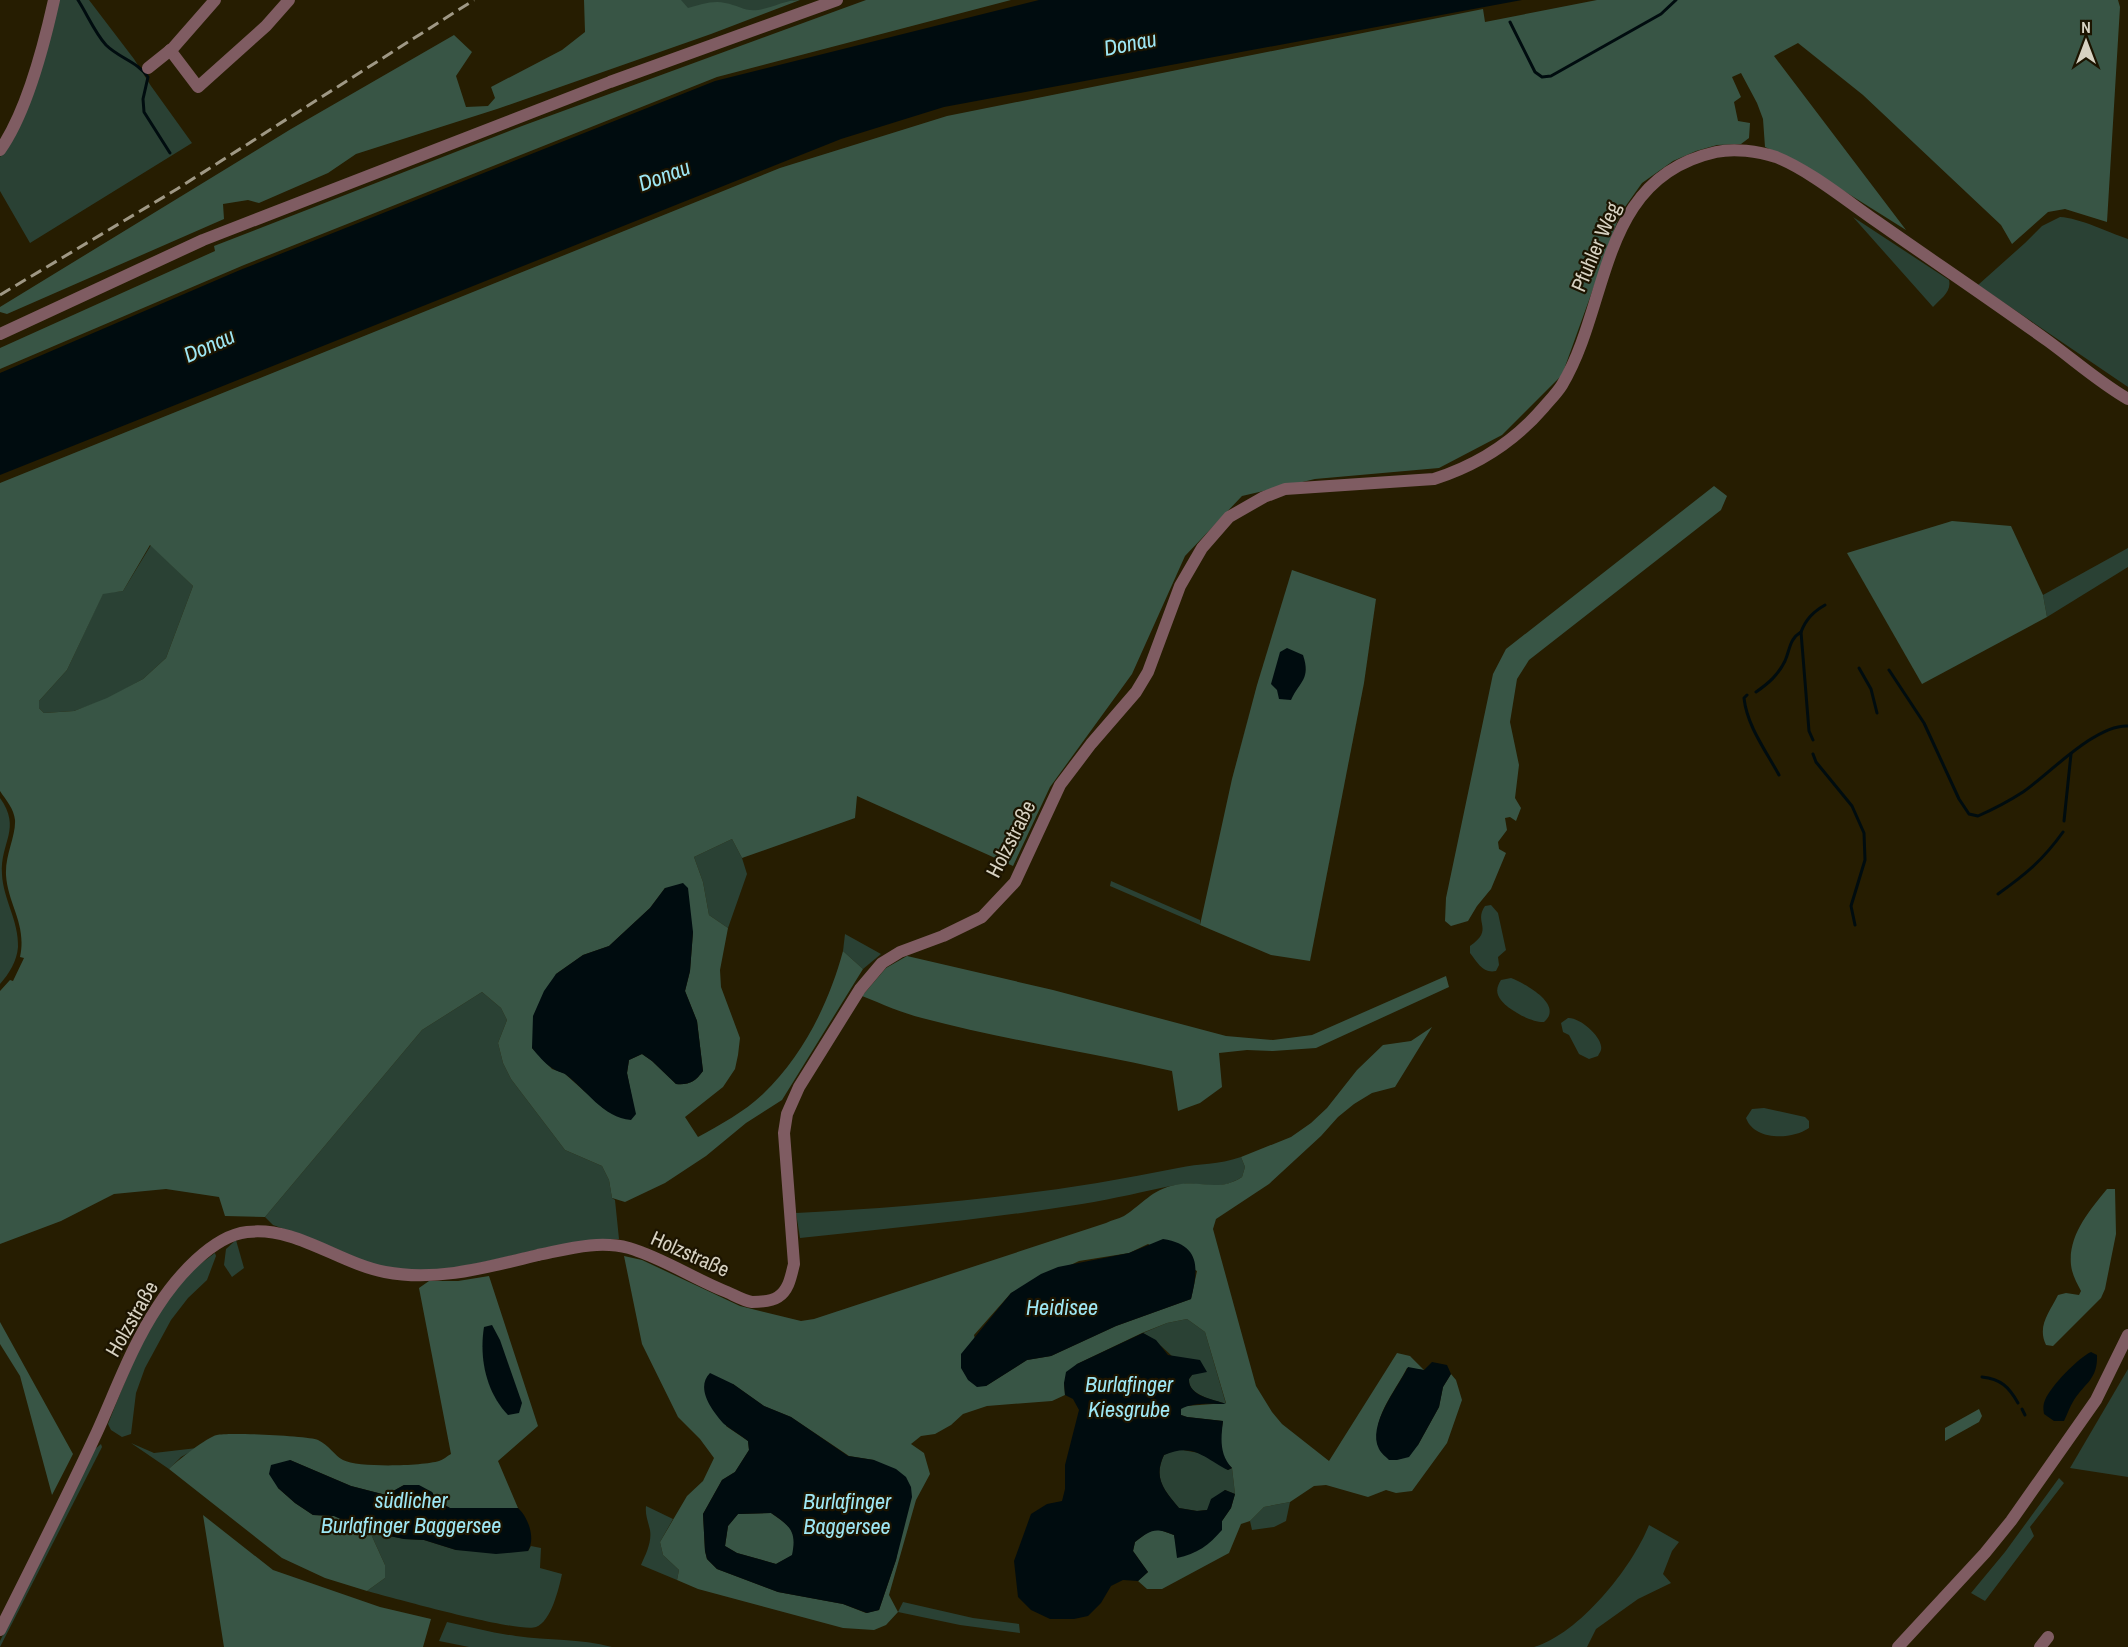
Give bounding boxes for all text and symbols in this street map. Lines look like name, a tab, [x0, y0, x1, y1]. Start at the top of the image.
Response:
north arrow	[2056, 12, 2116, 72]
text: N	[2081, 16, 2091, 38]
water label: Donau	[1101, 23, 1159, 63]
water label: Donau	[634, 152, 694, 198]
street label: Pfuhler Weg	[1564, 197, 1628, 296]
water label: Donau	[179, 320, 239, 370]
street label: Holzstraße	[979, 795, 1042, 882]
street label: Holzstraße	[646, 1223, 734, 1284]
street label: Holzstraße	[98, 1275, 165, 1362]
water label: Heidisee	[1026, 1292, 1098, 1322]
water label: Burlafinger Kiesgrube	[1085, 1369, 1174, 1424]
water label: südlicher Burlafinger Baggersee	[321, 1485, 501, 1540]
water label: Burlafinger Baggersee	[803, 1486, 892, 1541]

